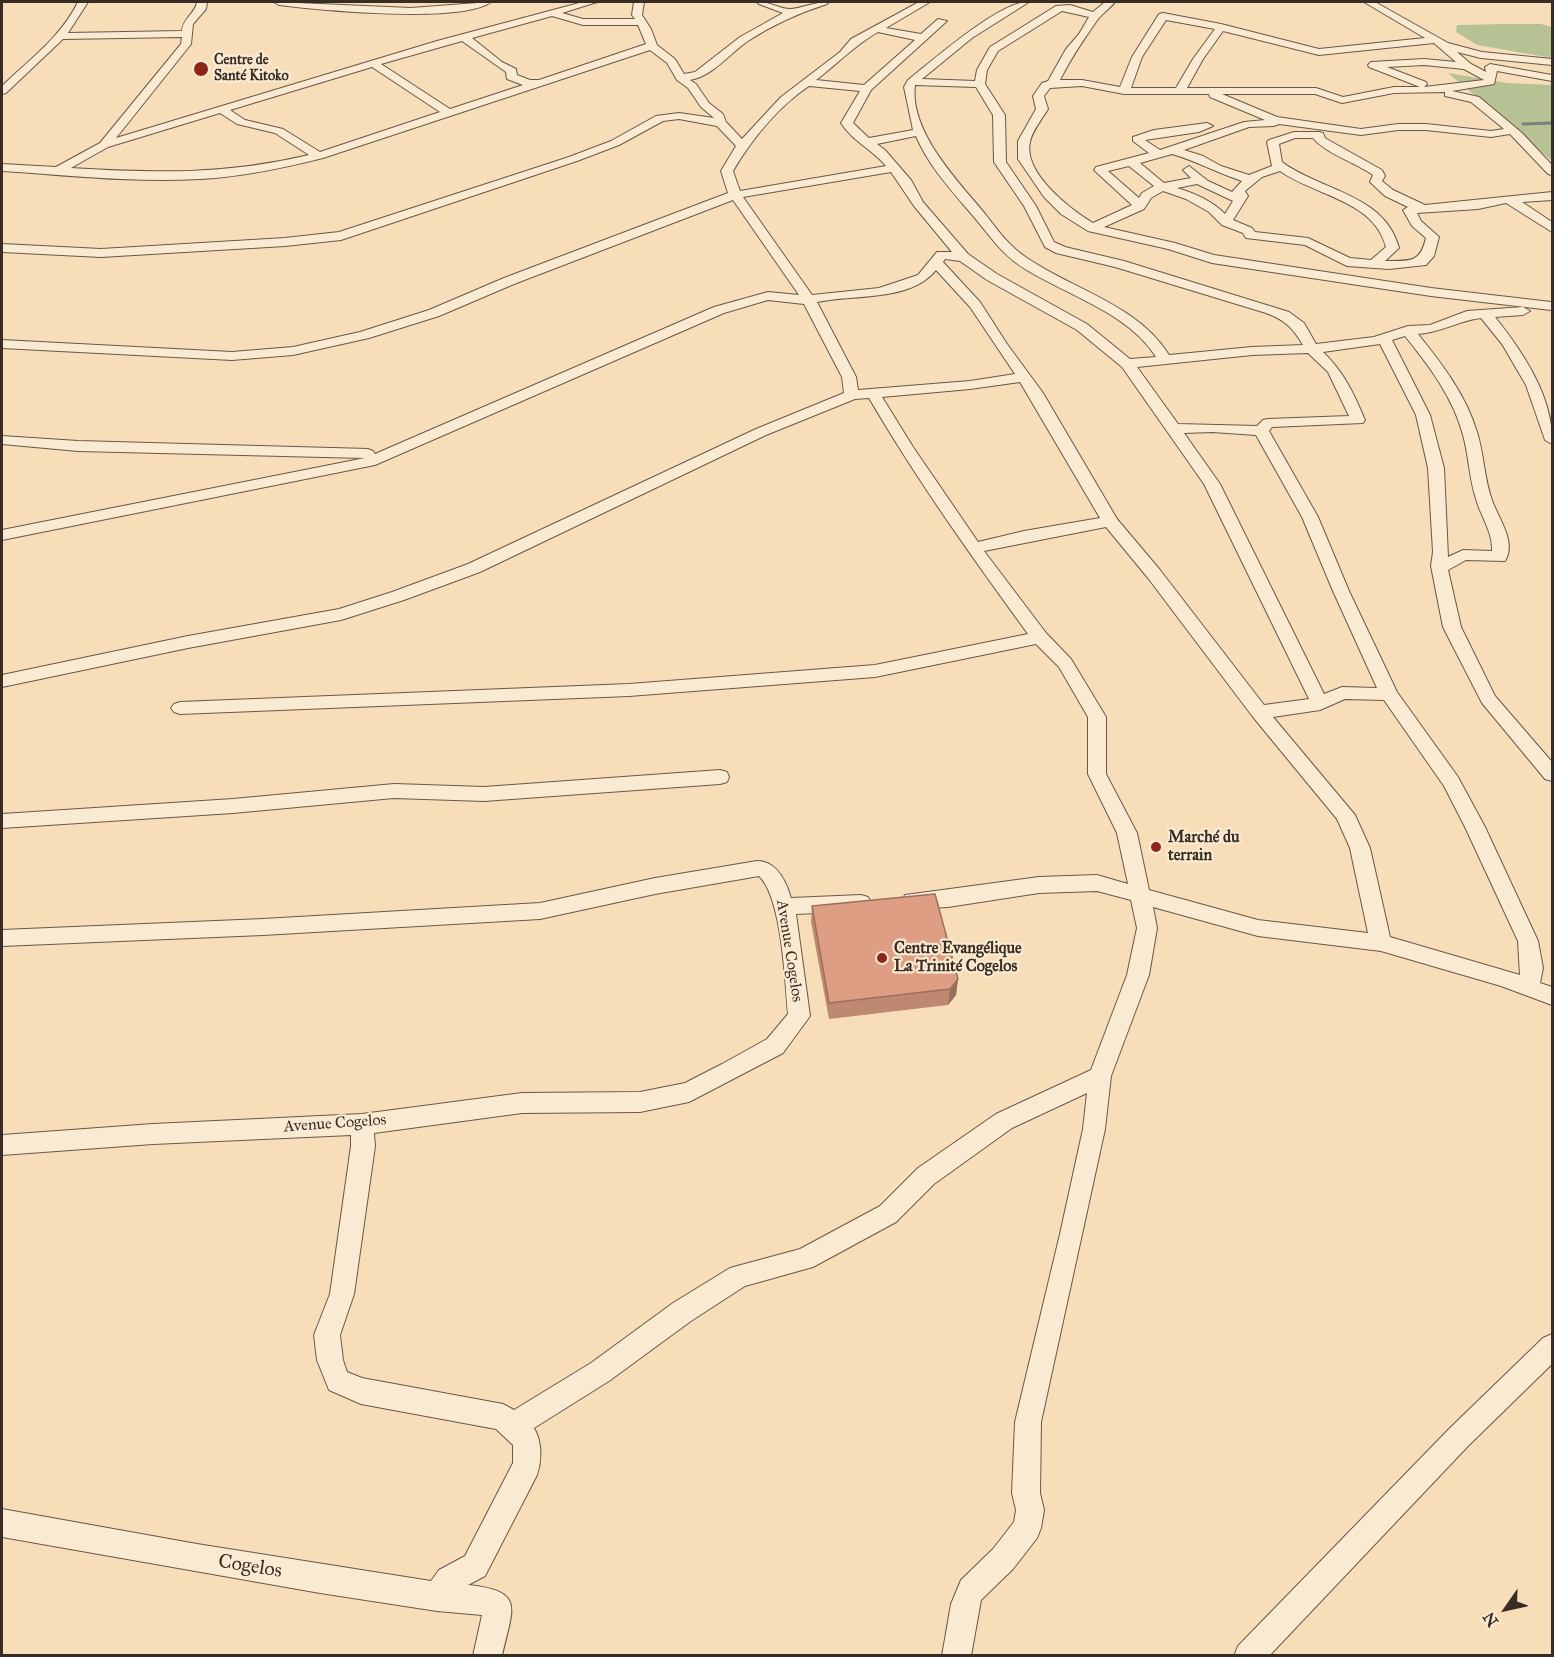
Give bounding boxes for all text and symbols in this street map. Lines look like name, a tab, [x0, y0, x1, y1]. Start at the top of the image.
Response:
place label: Centre de Santé Kitoko	[214, 53, 289, 86]
marker: Centre de Santé Kitoko	[192, 60, 210, 78]
place label: Marché du terrain	[1168, 828, 1239, 866]
marker: Marché du terrain	[1149, 840, 1163, 854]
street label: Avenue Cogelos	[771, 899, 807, 1003]
place label: Centre Evangélique La Trinité Cogelos	[894, 939, 1022, 977]
marker: Centre Evangélique La Trinité Cogelos	[875, 951, 889, 965]
street label: Avenue Cogelos	[283, 1111, 387, 1137]
street label: Cogelos	[216, 1550, 284, 1584]
north arrow	[1476, 1579, 1536, 1639]
text: N	[1479, 1608, 1502, 1630]

